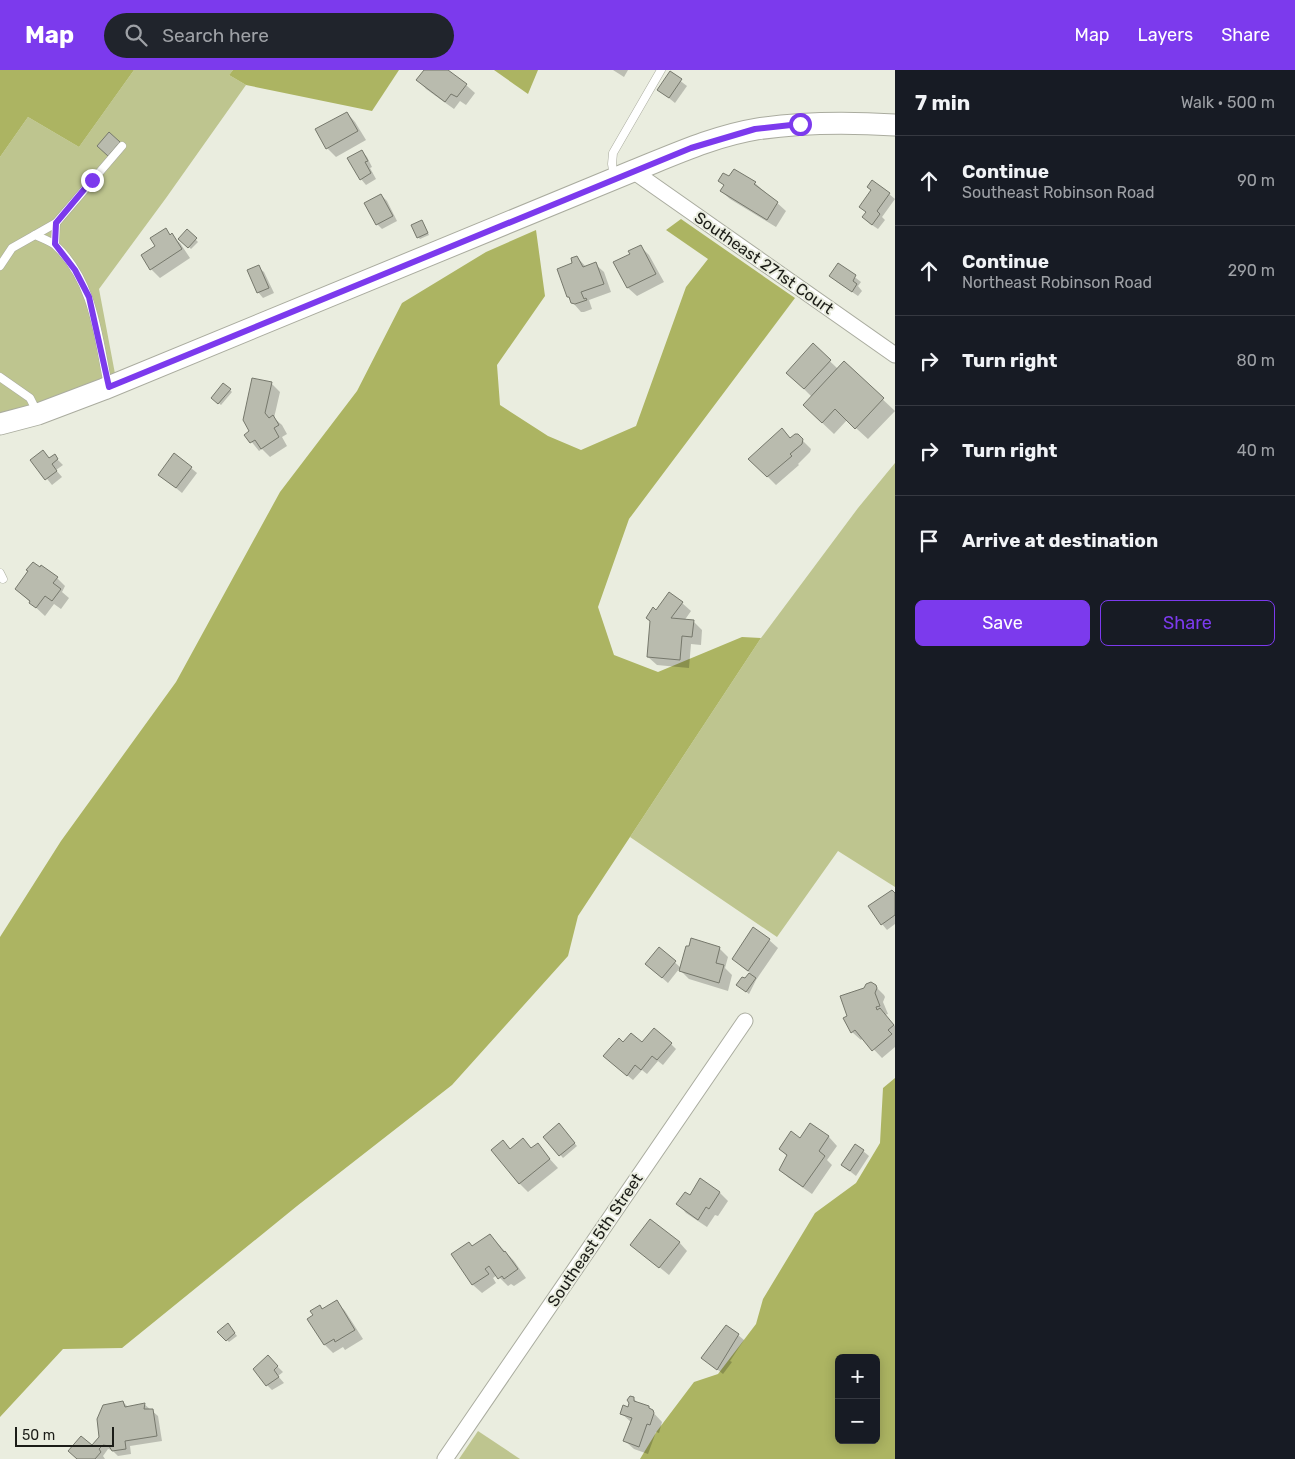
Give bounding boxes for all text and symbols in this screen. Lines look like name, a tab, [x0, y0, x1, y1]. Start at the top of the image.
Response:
search box	[104, 13, 454, 58]
text: Map	[25, 21, 74, 49]
icon: search	[122, 21, 150, 49]
text: Search here	[162, 24, 269, 47]
text: Map	[1075, 24, 1110, 46]
text: Layers	[1138, 24, 1193, 46]
text: Share	[1221, 24, 1270, 46]
text: 7 min	[915, 90, 970, 115]
text: Walk · 500 m	[1181, 93, 1275, 112]
route start	[789, 113, 812, 136]
text: Continue	[962, 160, 1049, 183]
icon: ahead	[915, 167, 943, 195]
route end	[81, 169, 104, 192]
text: 90 m	[1237, 171, 1275, 190]
text: Southeast Robinson Road	[962, 183, 1154, 202]
street label: Southeast 271st Court	[691, 208, 837, 318]
text: Continue	[962, 250, 1049, 273]
icon: ahead	[915, 257, 943, 285]
text: 290 m	[1228, 261, 1275, 280]
text: Northeast Robinson Road	[962, 273, 1152, 292]
icon: right	[915, 347, 943, 375]
text: Turn right	[962, 349, 1057, 372]
text: 80 m	[1237, 351, 1275, 370]
icon: right	[915, 437, 943, 465]
text: Turn right	[962, 439, 1057, 462]
text: 40 m	[1237, 441, 1275, 460]
icon: arrive	[915, 527, 943, 555]
text: Arrive at destination	[962, 529, 1158, 552]
button: Save	[915, 600, 1090, 646]
button: Share	[1100, 600, 1275, 646]
street label: Southeast 5th Street	[543, 1170, 647, 1310]
map controls	[835, 1354, 880, 1444]
button: +	[835, 1354, 880, 1399]
button: −	[835, 1399, 880, 1444]
scale bar	[15, 1424, 114, 1447]
text: 50 m	[22, 1427, 55, 1444]

